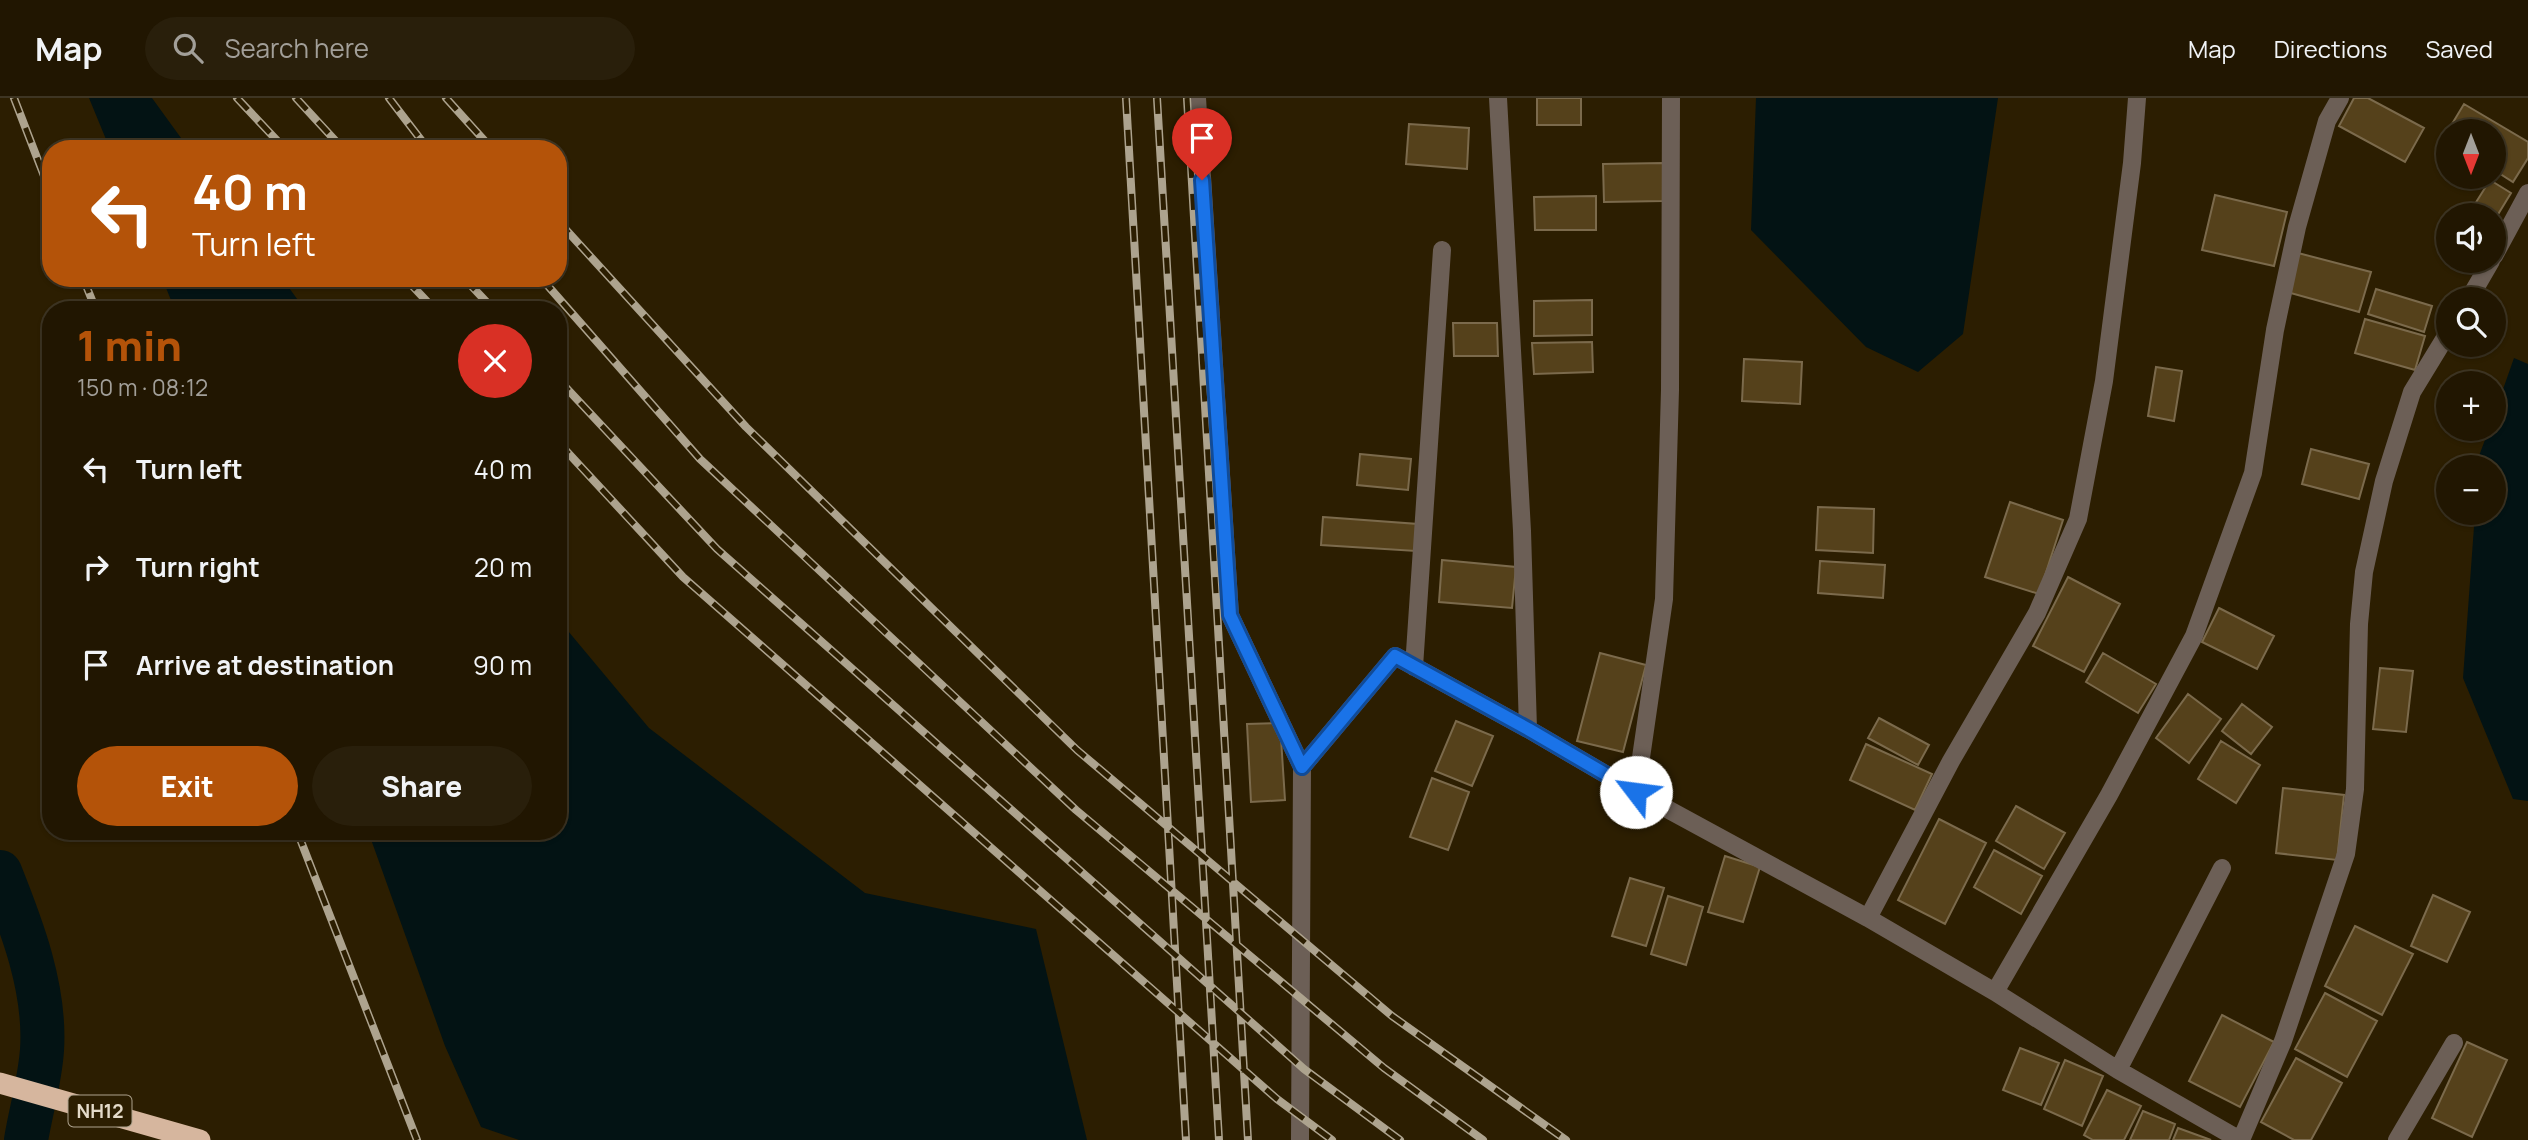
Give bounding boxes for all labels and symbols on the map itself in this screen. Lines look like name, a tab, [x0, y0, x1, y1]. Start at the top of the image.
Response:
pin	[1172, 108, 1232, 180]
north arrow	[2436, 119, 2506, 189]
position arrow	[1599, 755, 1673, 829]
road number: NH12	[68, 1096, 132, 1126]

